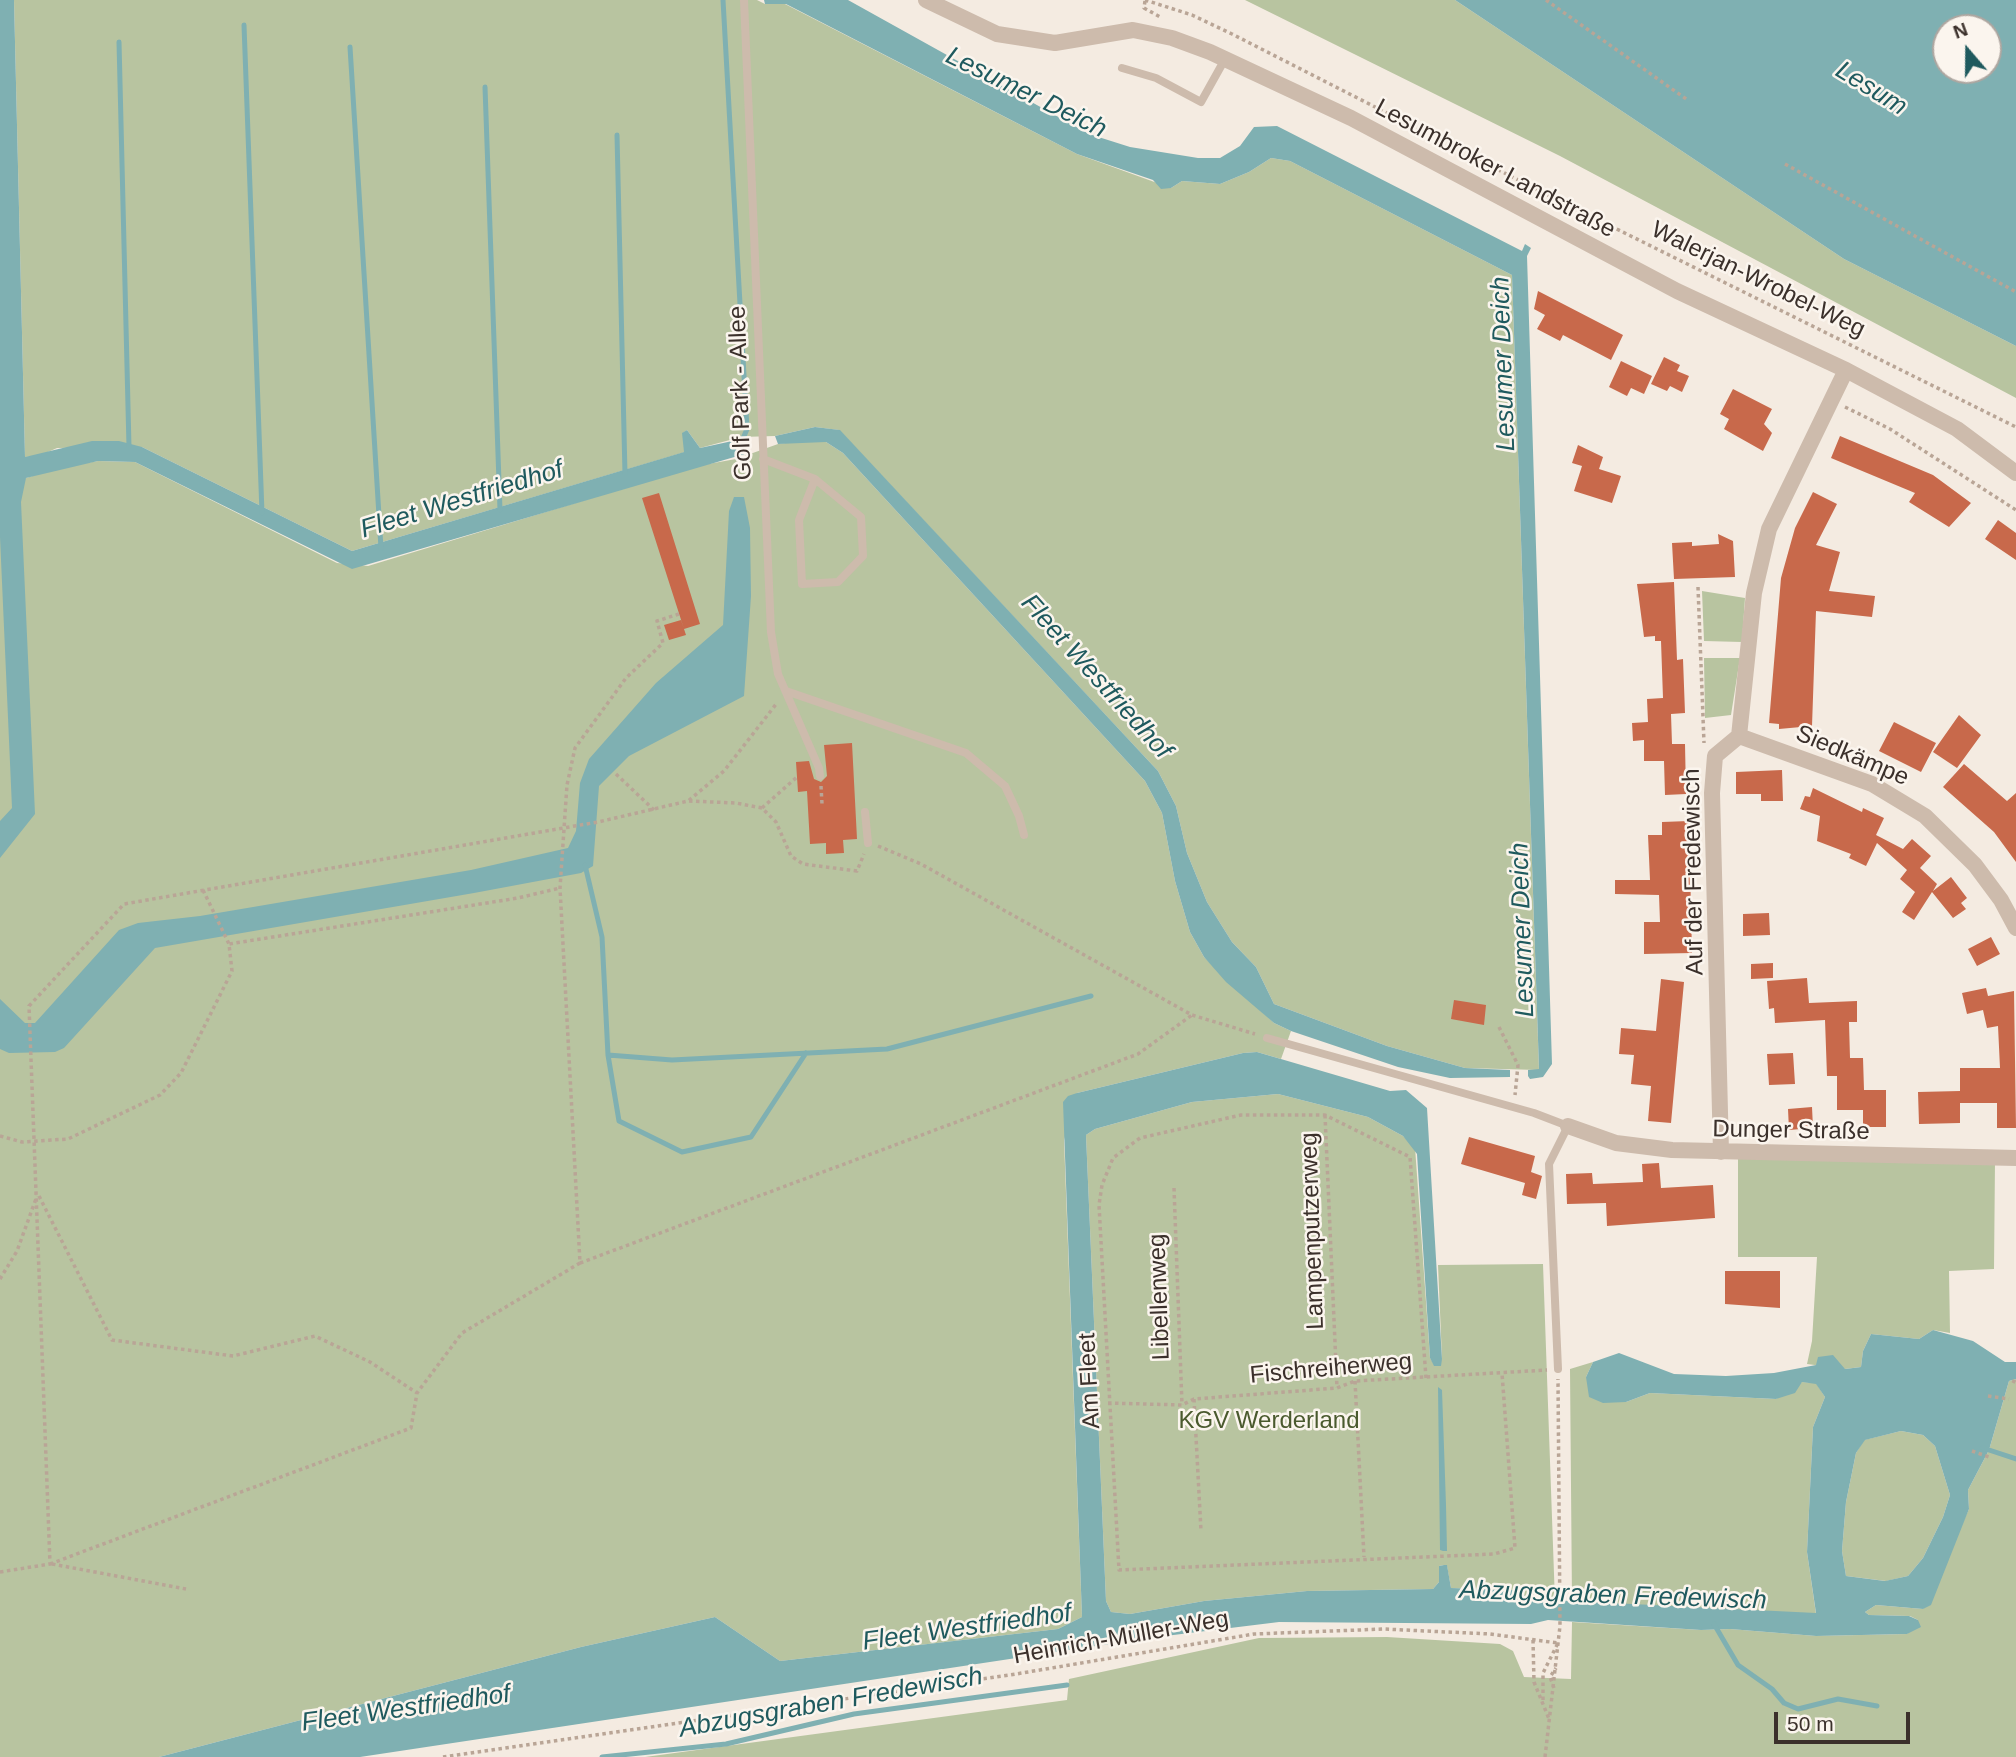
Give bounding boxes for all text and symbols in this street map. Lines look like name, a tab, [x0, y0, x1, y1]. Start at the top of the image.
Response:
north arrow	[1932, 14, 2002, 84]
text: N	[1950, 18, 1970, 43]
water label: Lesumer Deich	[941, 41, 1111, 145]
water label: Lesum	[1830, 55, 1912, 123]
street label: Lesumbroker Landstraße	[1370, 93, 1620, 245]
street label: Walerjan-Wrobel-Weg	[1646, 216, 1870, 344]
water label: Lesumer Deich	[1485, 276, 1523, 452]
street label: Golf Park - Allee	[724, 305, 758, 481]
water label: Fleet Westfriedhof	[357, 454, 567, 546]
water label: Fleet Westfriedhof	[1014, 588, 1178, 766]
street label: Siedkämpe	[1791, 719, 1913, 793]
street label: Auf der Fredewisch	[1678, 768, 1710, 976]
water label: Lesumer Deich	[1504, 842, 1542, 1018]
street label: Dunger Straße	[1712, 1115, 1870, 1147]
street label: Lampenputzerweg	[1295, 1132, 1331, 1330]
street label: Libellenweg	[1143, 1233, 1177, 1361]
street label: Am Fleet	[1073, 1332, 1107, 1430]
street label: Fischreiherweg	[1249, 1348, 1413, 1390]
park label: KGV Werderland	[1179, 1407, 1359, 1435]
water label: Abzugsgraben Fredewisch	[1459, 1575, 1767, 1617]
water label: Fleet Westfriedhof	[861, 1598, 1073, 1658]
street label: Heinrich-Müller-Weg	[1011, 1605, 1231, 1671]
water label: Abzugsgraben Fredewisch	[677, 1661, 985, 1745]
water label: Fleet Westfriedhof	[300, 1679, 512, 1739]
scale bar	[1778, 1698, 1914, 1742]
text: 50 m	[1787, 1712, 1834, 1735]

